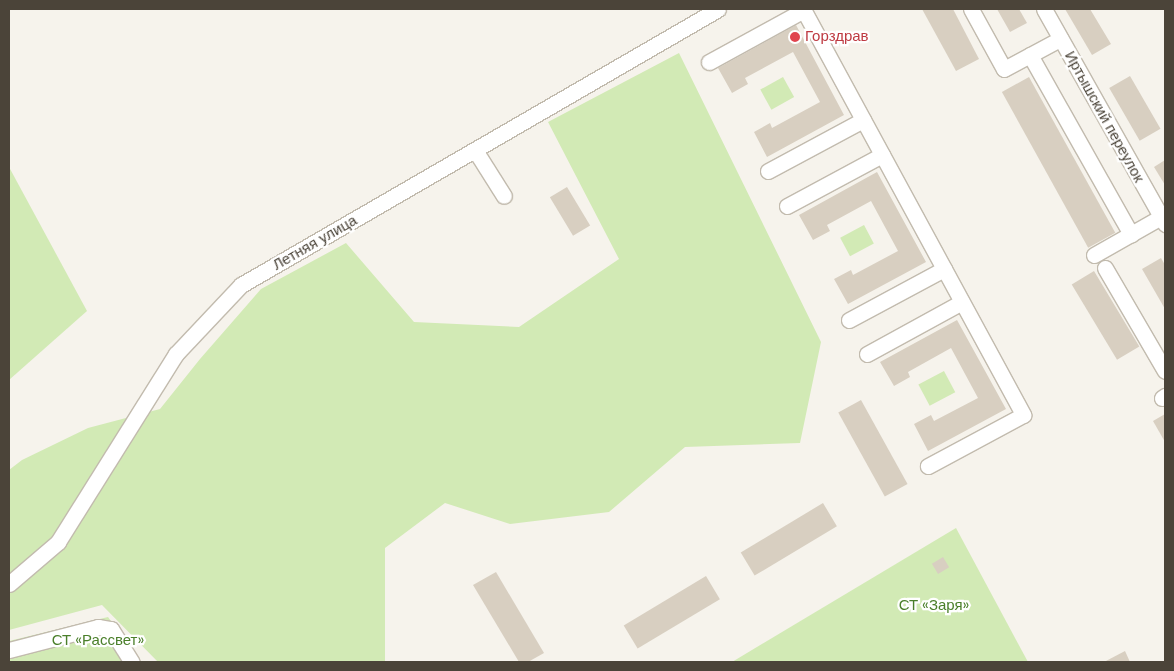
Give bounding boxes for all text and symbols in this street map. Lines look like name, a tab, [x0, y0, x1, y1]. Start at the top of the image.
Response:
place label: Горздрав	[805, 28, 869, 46]
marker: Горздрав	[789, 31, 801, 43]
street label: Иртышский переулок	[1060, 48, 1148, 186]
street label: Летняя улица	[270, 212, 360, 274]
park label: СТ «Заря»	[899, 597, 969, 615]
park label: СТ «Рассвет»	[52, 632, 144, 650]

